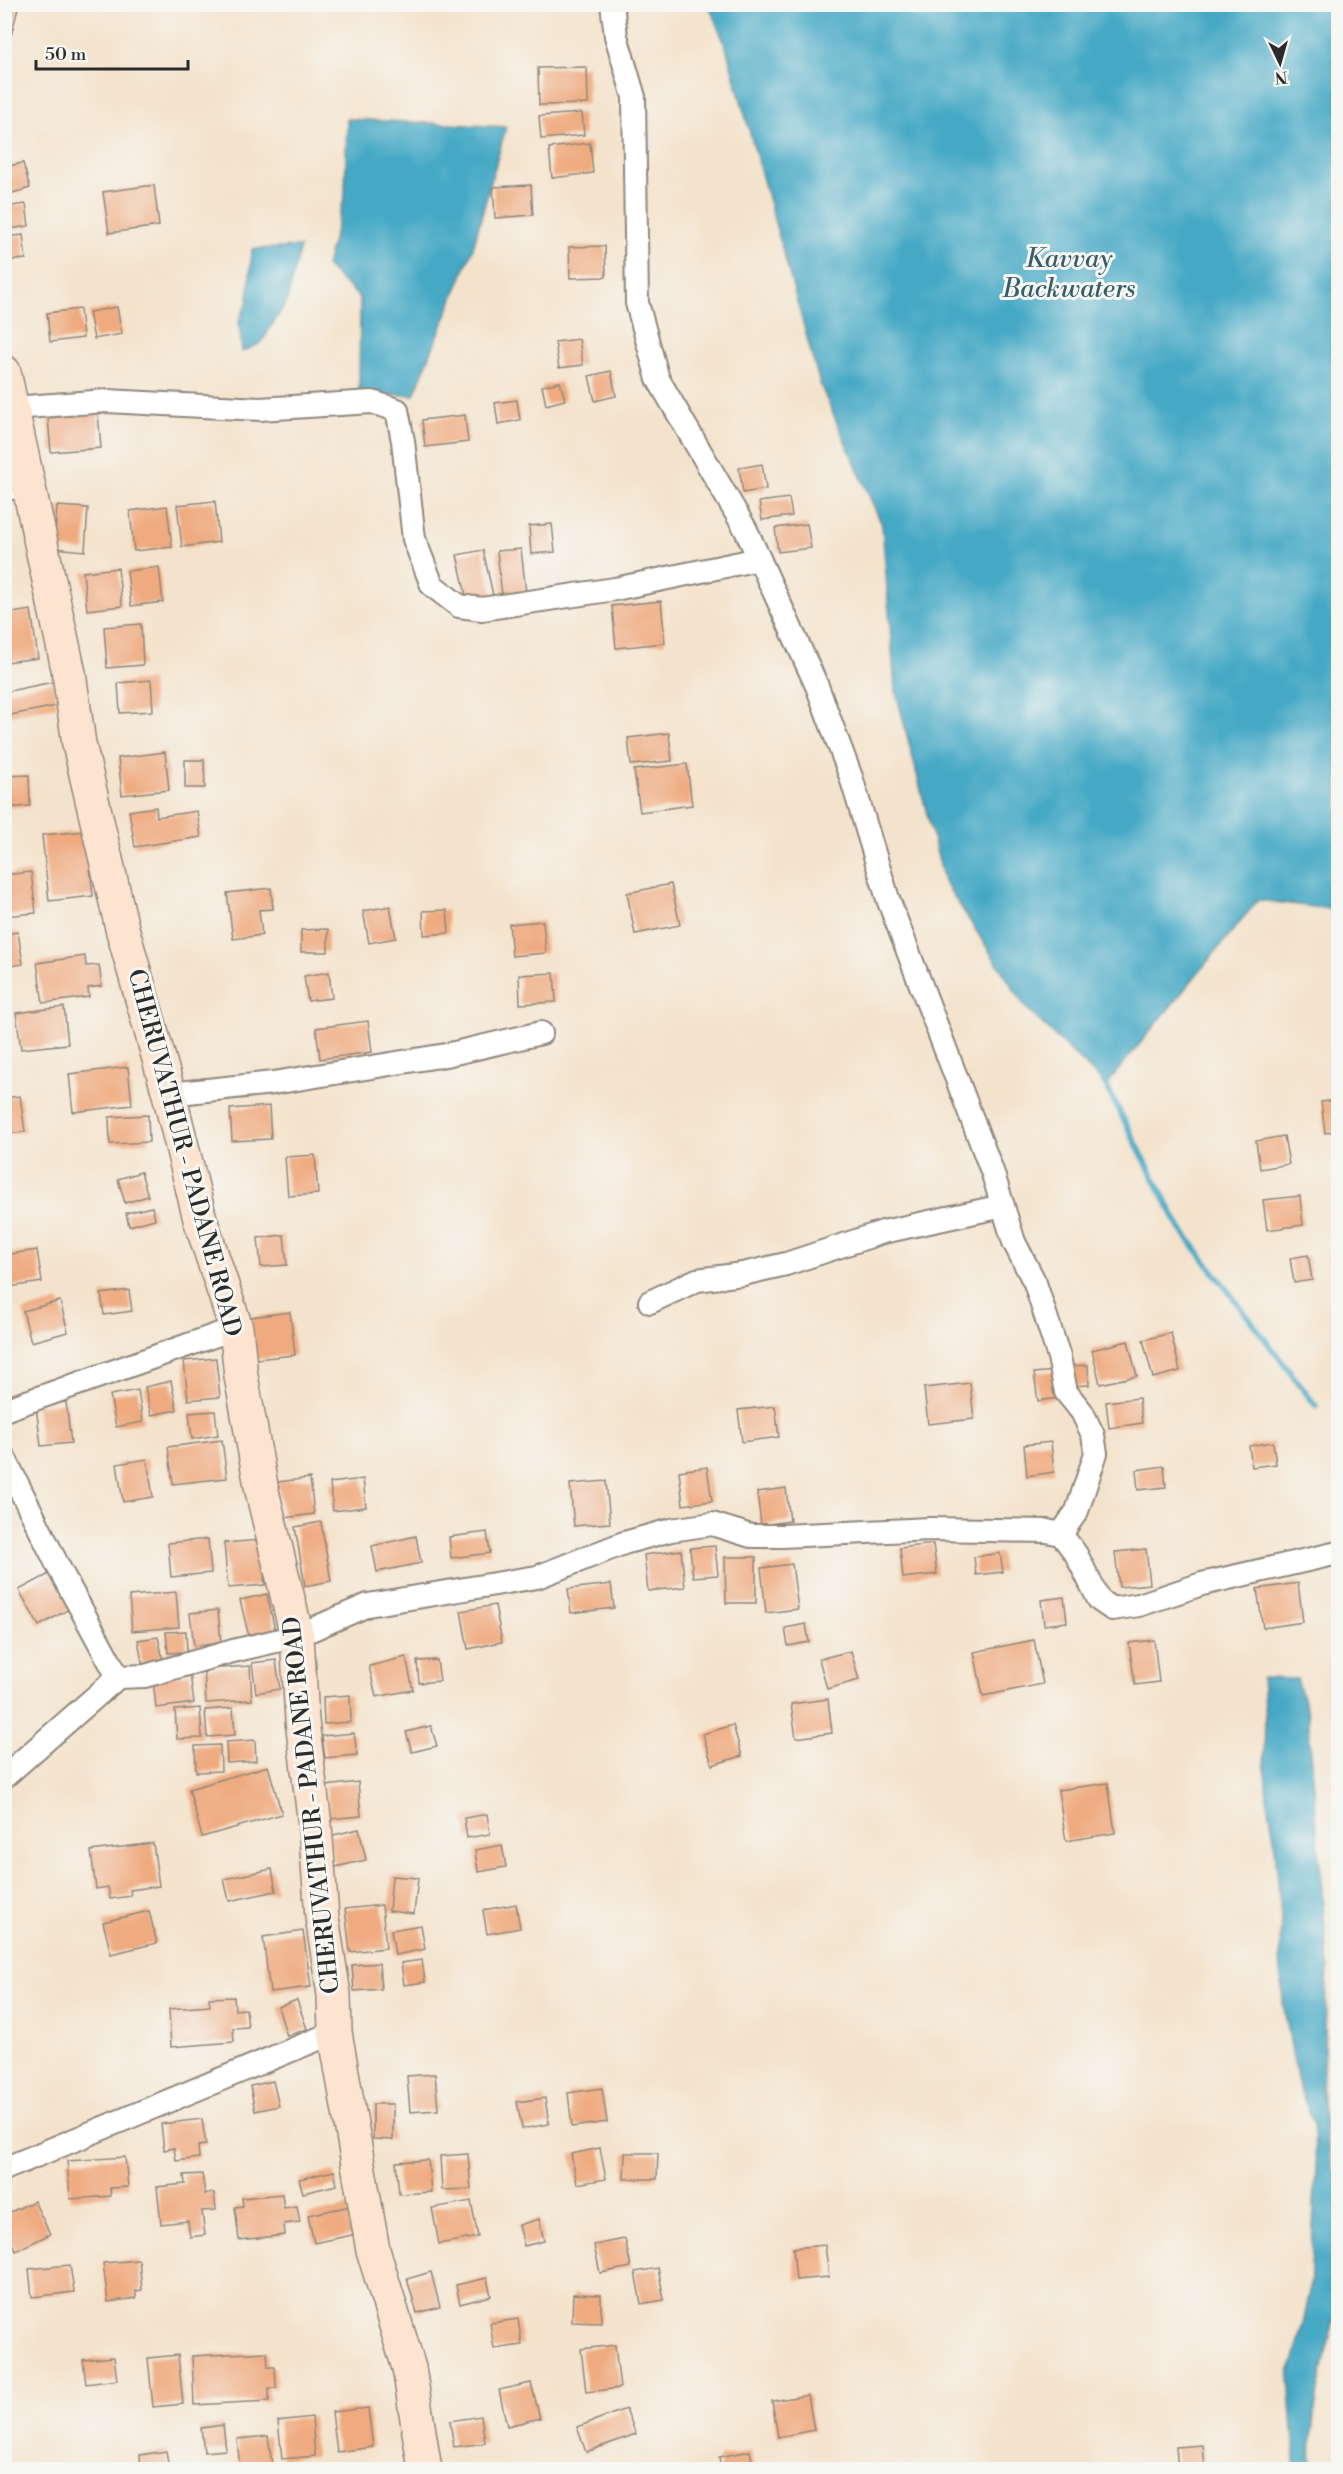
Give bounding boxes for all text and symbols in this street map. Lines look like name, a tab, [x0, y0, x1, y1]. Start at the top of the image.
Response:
scale bar	[36, 33, 188, 71]
north arrow	[1250, 33, 1310, 93]
text: 50 m	[45, 43, 87, 66]
text: N	[1274, 66, 1288, 87]
water label: Kavvay Backwaters	[1002, 243, 1136, 305]
street label: CHERUVATHUR - PADANE ROAD	[120, 966, 248, 1340]
street label: CHERUVATHUR - PADANE ROAD	[277, 1615, 347, 1995]

